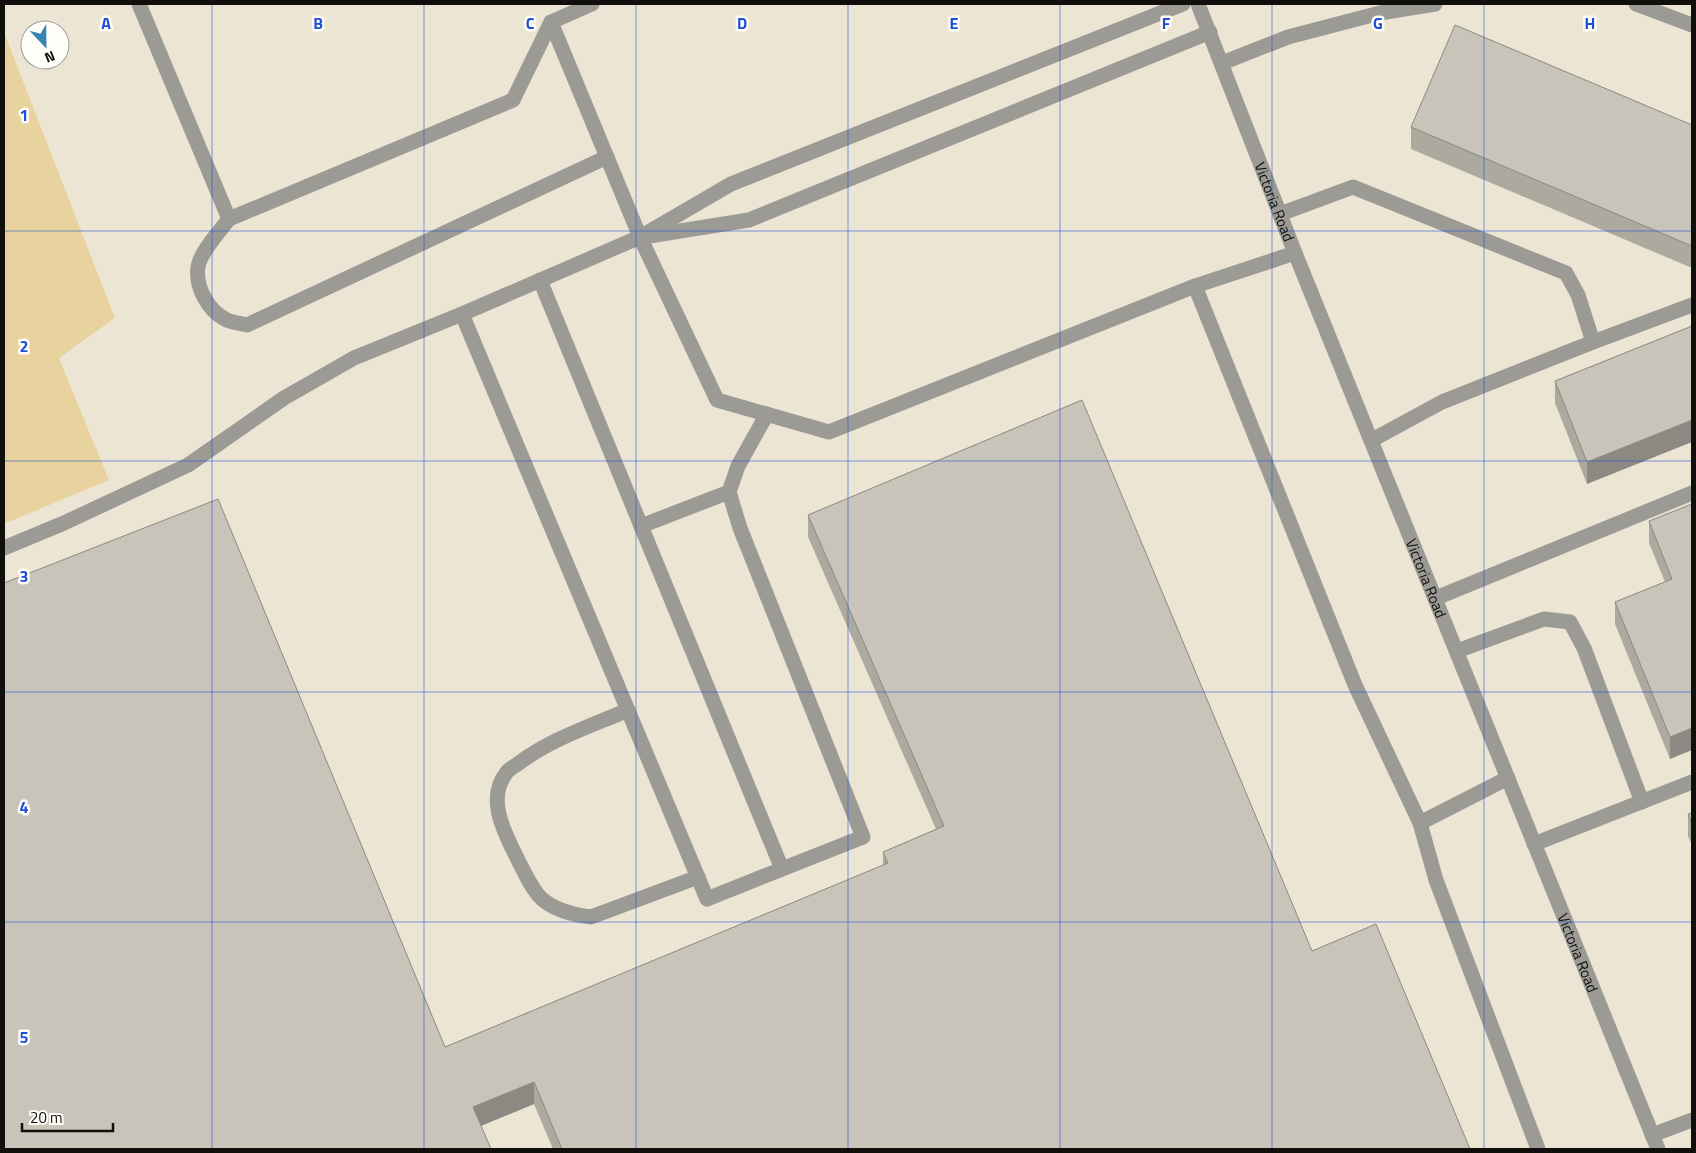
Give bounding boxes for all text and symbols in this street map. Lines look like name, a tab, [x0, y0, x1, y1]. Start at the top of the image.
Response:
text: A	[101, 11, 111, 35]
text: B	[313, 11, 323, 35]
text: C	[526, 11, 535, 35]
text: D	[737, 11, 747, 35]
text: E	[950, 11, 959, 35]
text: F	[1162, 11, 1171, 35]
text: G	[1373, 11, 1383, 35]
text: H	[1585, 11, 1595, 35]
north arrow	[20, 20, 70, 70]
text: N	[42, 46, 58, 69]
text: 1	[20, 103, 28, 127]
street label: Victoria Road	[1249, 158, 1301, 245]
text: 2	[20, 334, 28, 358]
street label: Victoria Road	[1400, 535, 1453, 621]
text: 3	[20, 564, 28, 588]
text: 4	[20, 795, 29, 819]
street label: Victoria Road	[1552, 909, 1605, 996]
text: 5	[20, 1025, 29, 1049]
scale bar	[22, 1100, 114, 1132]
text: 20 m	[30, 1106, 63, 1129]

